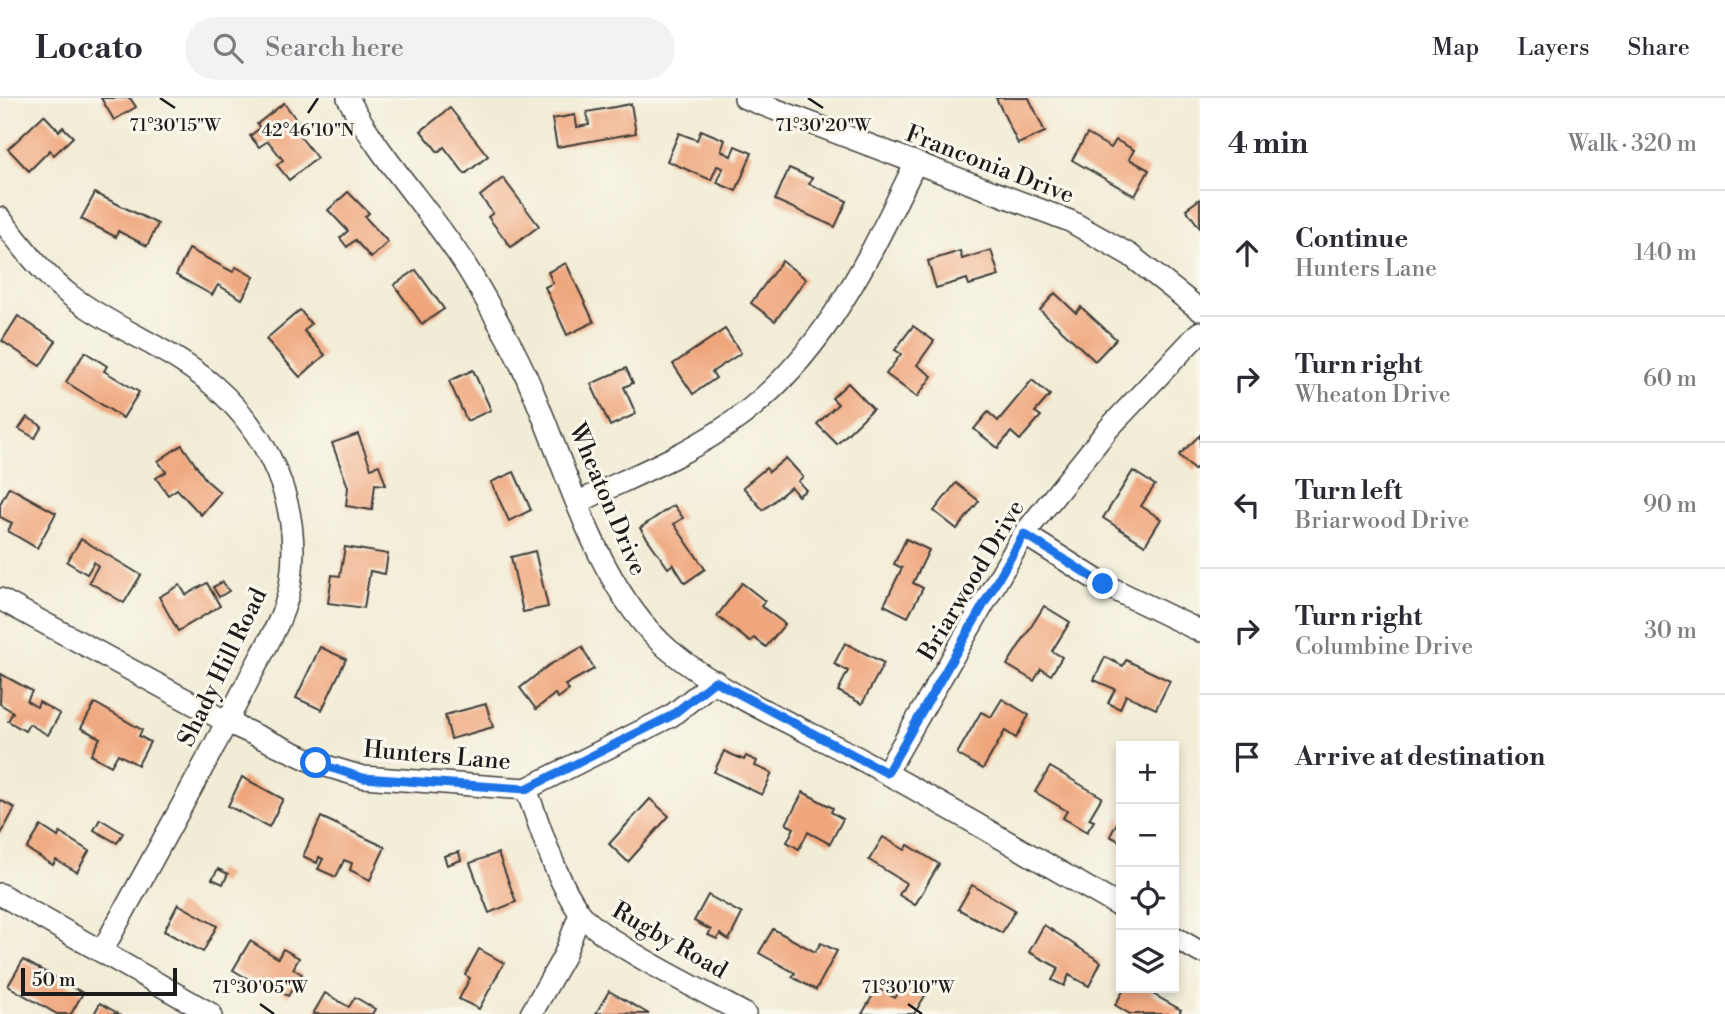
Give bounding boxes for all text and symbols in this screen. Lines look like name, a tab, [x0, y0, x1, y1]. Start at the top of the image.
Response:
search box	[185, 17, 675, 80]
text: Locato	[35, 28, 143, 69]
icon: search	[209, 29, 247, 67]
text: Search here	[265, 32, 404, 64]
text: Map	[1432, 33, 1479, 63]
text: Layers	[1517, 33, 1589, 63]
text: Share	[1627, 33, 1690, 63]
text: 71°30'15"W	[129, 114, 221, 137]
text: 71°30'20"W	[775, 114, 871, 137]
text: 42°46'10"N	[262, 119, 355, 142]
street label: Franconia Drive	[901, 119, 1078, 211]
text: 4 min	[1228, 125, 1308, 163]
text: Walk · 320 m	[1568, 130, 1697, 158]
text: Continue	[1295, 223, 1408, 255]
icon: ahead	[1228, 234, 1266, 272]
text: 140 m	[1634, 239, 1697, 267]
text: Hunters Lane	[1295, 255, 1437, 283]
text: Turn right	[1295, 349, 1423, 381]
icon: right	[1228, 360, 1266, 398]
text: 60 m	[1643, 365, 1697, 393]
text: Wheaton Drive	[1295, 381, 1451, 409]
street label: Wheaton Drive	[561, 418, 653, 580]
text: Turn left	[1295, 475, 1403, 507]
icon: left	[1228, 486, 1266, 524]
text: 90 m	[1643, 491, 1697, 519]
street label: Briarwood Drive	[912, 495, 1032, 667]
text: Briarwood Drive	[1295, 507, 1469, 535]
route end	[1087, 568, 1118, 599]
street label: Shady Hill Road	[172, 583, 274, 752]
text: Turn right	[1295, 601, 1423, 633]
icon: right	[1228, 612, 1266, 650]
text: 30 m	[1644, 617, 1697, 645]
text: Columbine Drive	[1295, 633, 1473, 661]
street label: Hunters Lane	[362, 735, 512, 777]
icon: arrive	[1228, 738, 1266, 776]
map controls	[1116, 741, 1179, 993]
button: +	[1116, 741, 1179, 804]
text: Arrive at destination	[1295, 741, 1545, 773]
route start	[300, 747, 331, 778]
button: −	[1116, 804, 1179, 867]
button: locate	[1116, 867, 1179, 930]
street label: Rugby Road	[606, 896, 733, 986]
button: layers	[1116, 930, 1179, 993]
scale bar	[21, 965, 177, 997]
text: 50 m	[32, 968, 76, 992]
text: 71°30'05"W	[212, 976, 308, 999]
text: 71°30'10"W	[862, 976, 955, 999]

